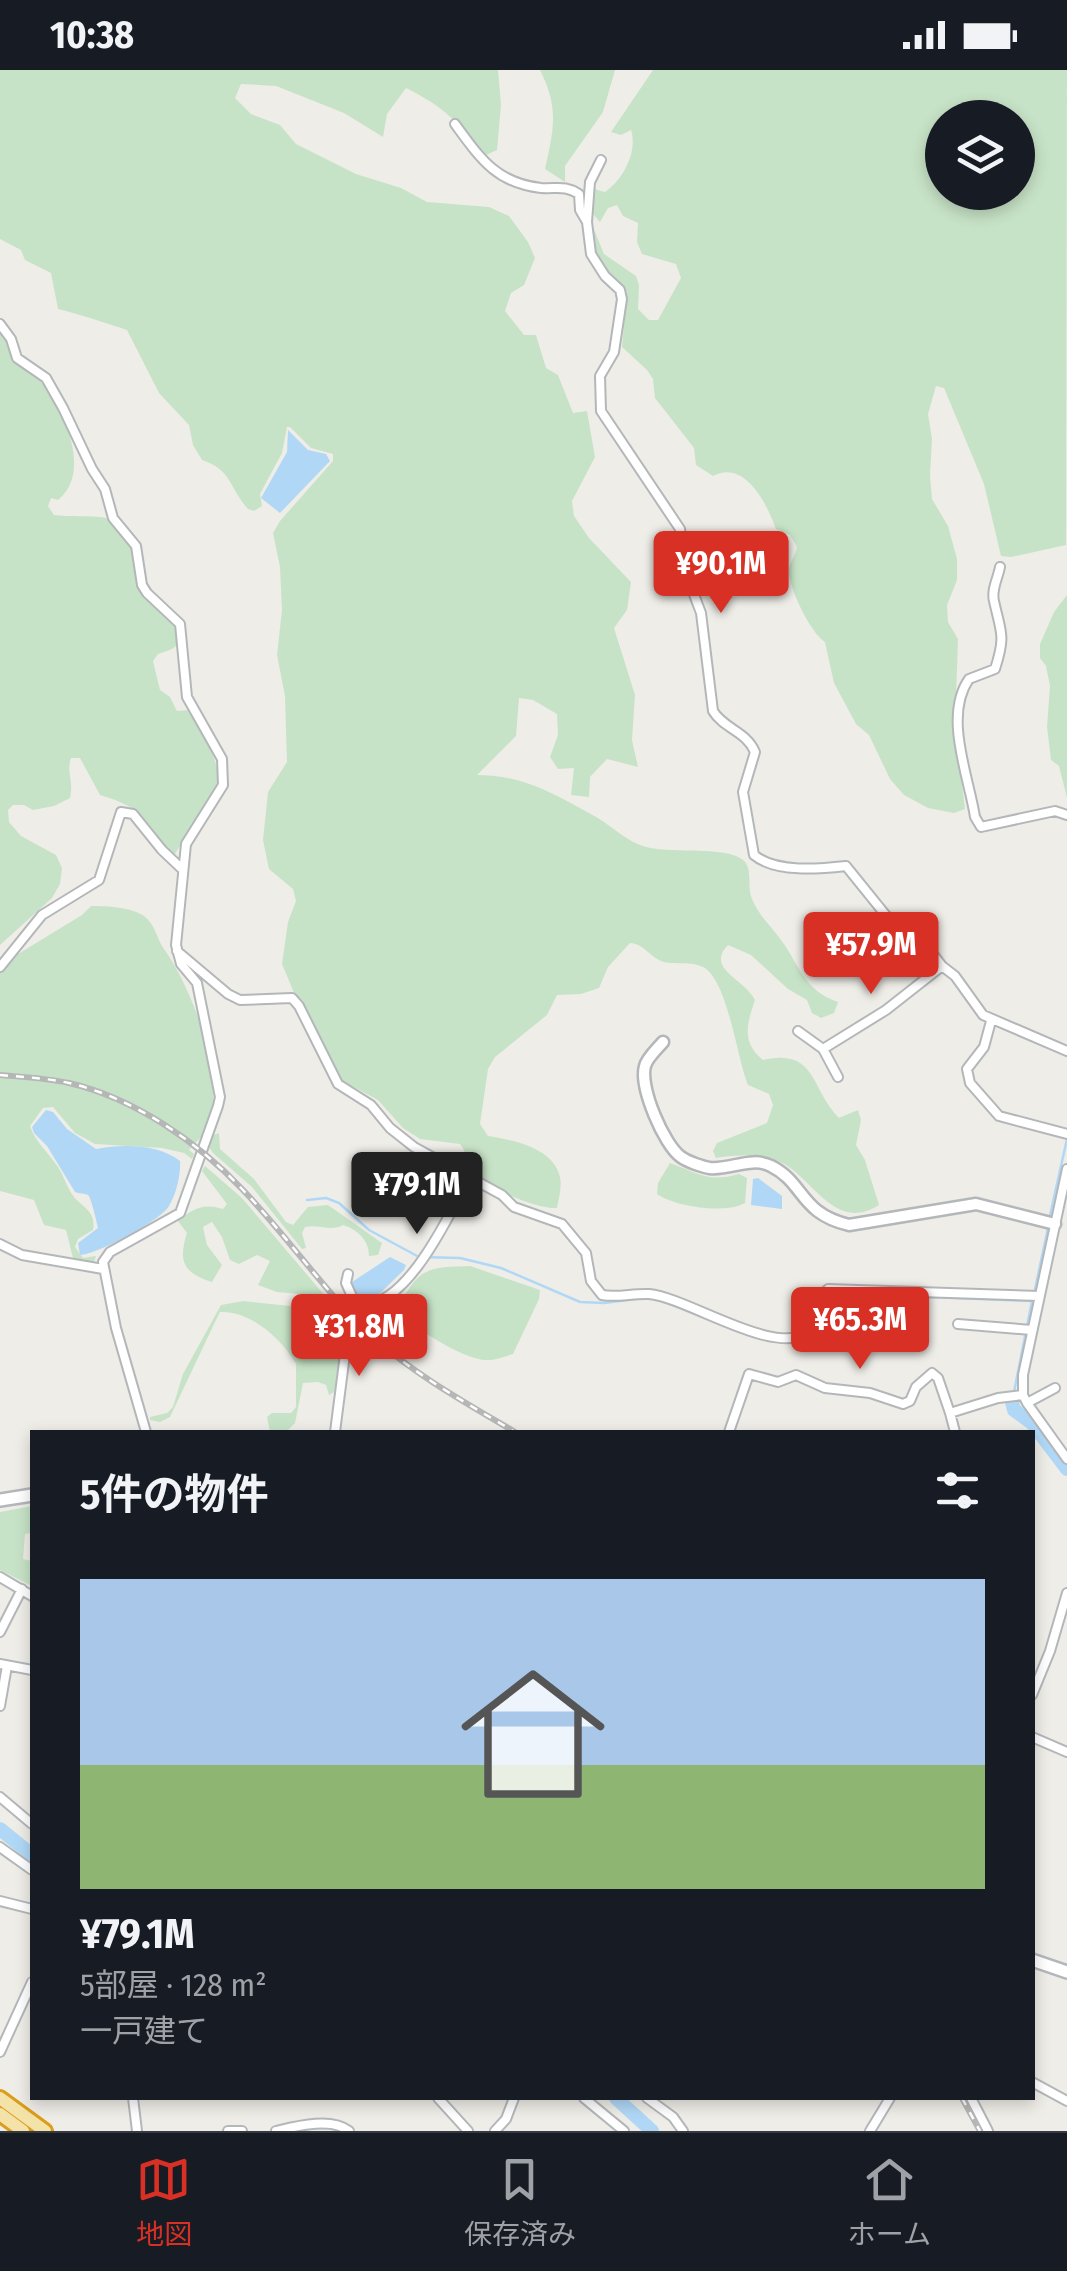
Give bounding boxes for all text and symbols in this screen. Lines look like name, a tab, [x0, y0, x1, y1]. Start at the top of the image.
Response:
text: 10:38	[50, 12, 134, 58]
map controls	[925, 100, 1035, 210]
button: layers	[925, 100, 1035, 210]
pin: ¥90.1M	[640, 531, 802, 616]
text: ¥90.1M	[676, 544, 766, 582]
pin: ¥57.9M	[790, 912, 952, 997]
text: ¥57.9M	[825, 925, 917, 963]
pin: ¥79.1M	[336, 1152, 498, 1237]
text: ¥79.1M	[373, 1165, 461, 1203]
pin: ¥65.3M	[779, 1287, 941, 1372]
pin: ¥31.8M	[278, 1294, 440, 1379]
text: ¥65.3M	[813, 1300, 907, 1338]
text: ¥31.8M	[313, 1307, 405, 1345]
icon: filters	[930, 1463, 985, 1518]
text: 5件の物件	[80, 1470, 269, 1520]
icon: home	[443, 1644, 623, 1824]
text: ¥79.1M	[80, 1909, 194, 1959]
text: 5部屋 · 128 m²	[80, 1966, 267, 2004]
text: 一戸建て	[80, 2012, 208, 2050]
tab: 地図	[136, 2152, 192, 2252]
tab: 保存済み	[464, 2152, 576, 2252]
tab: ホーム	[848, 2152, 931, 2252]

